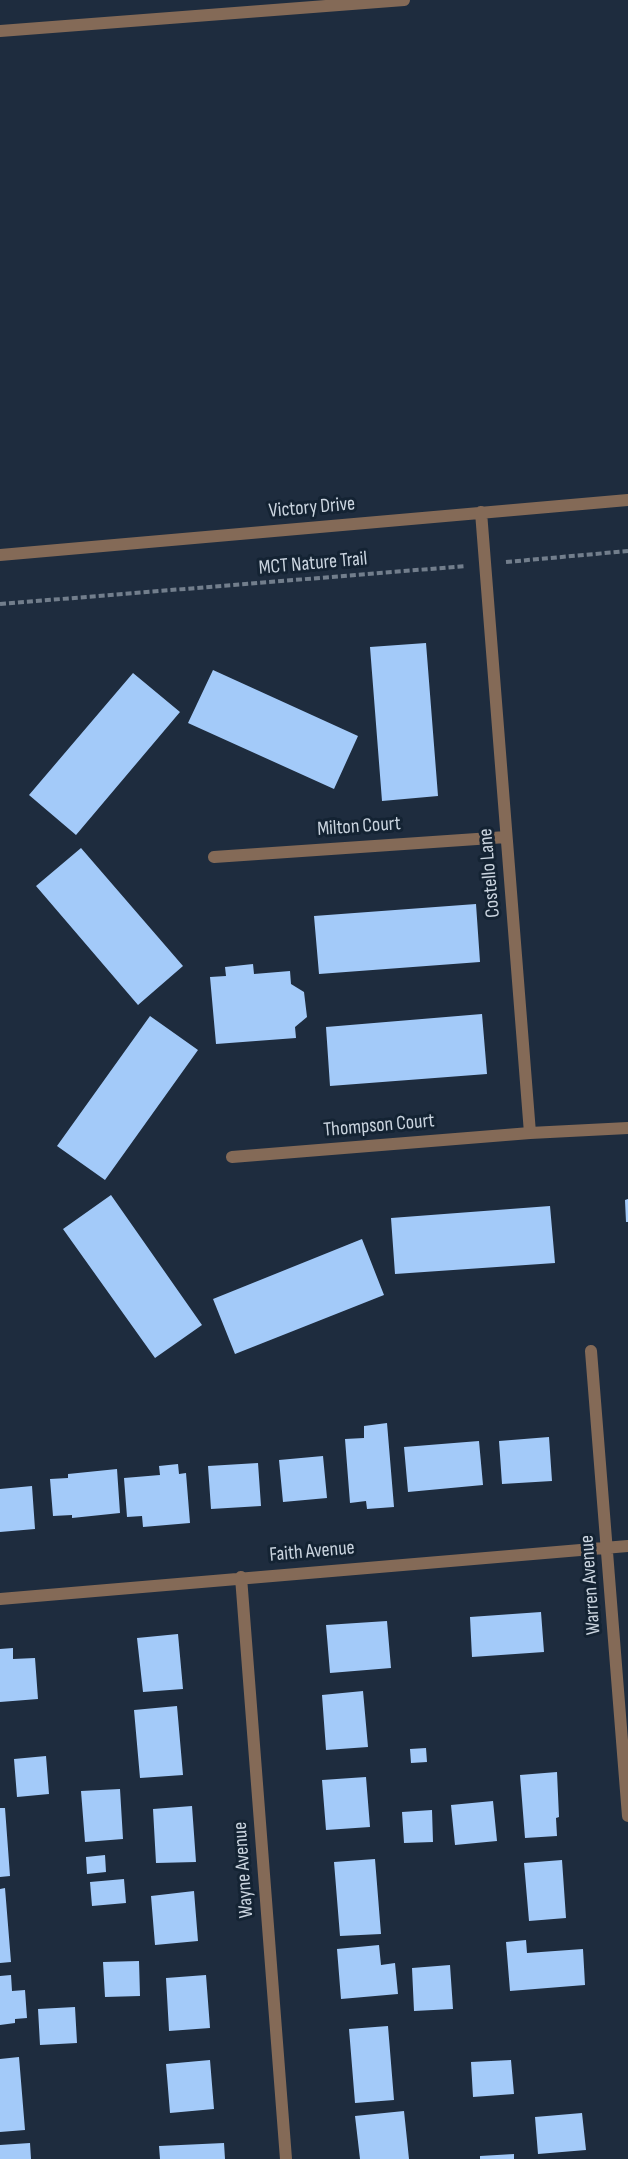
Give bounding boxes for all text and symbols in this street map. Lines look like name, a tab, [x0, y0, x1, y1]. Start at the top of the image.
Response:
street label: Victory Drive	[268, 492, 356, 524]
street label: MCT Nature Trail	[258, 547, 368, 581]
street label: Milton Court	[316, 812, 402, 842]
street label: Costello Lane	[474, 827, 506, 919]
street label: Thompson Court	[322, 1109, 436, 1143]
street label: Warren Avenue	[576, 1534, 606, 1636]
street label: Faith Avenue	[268, 1536, 356, 1568]
street label: Wayne Avenue	[229, 1821, 259, 1919]

